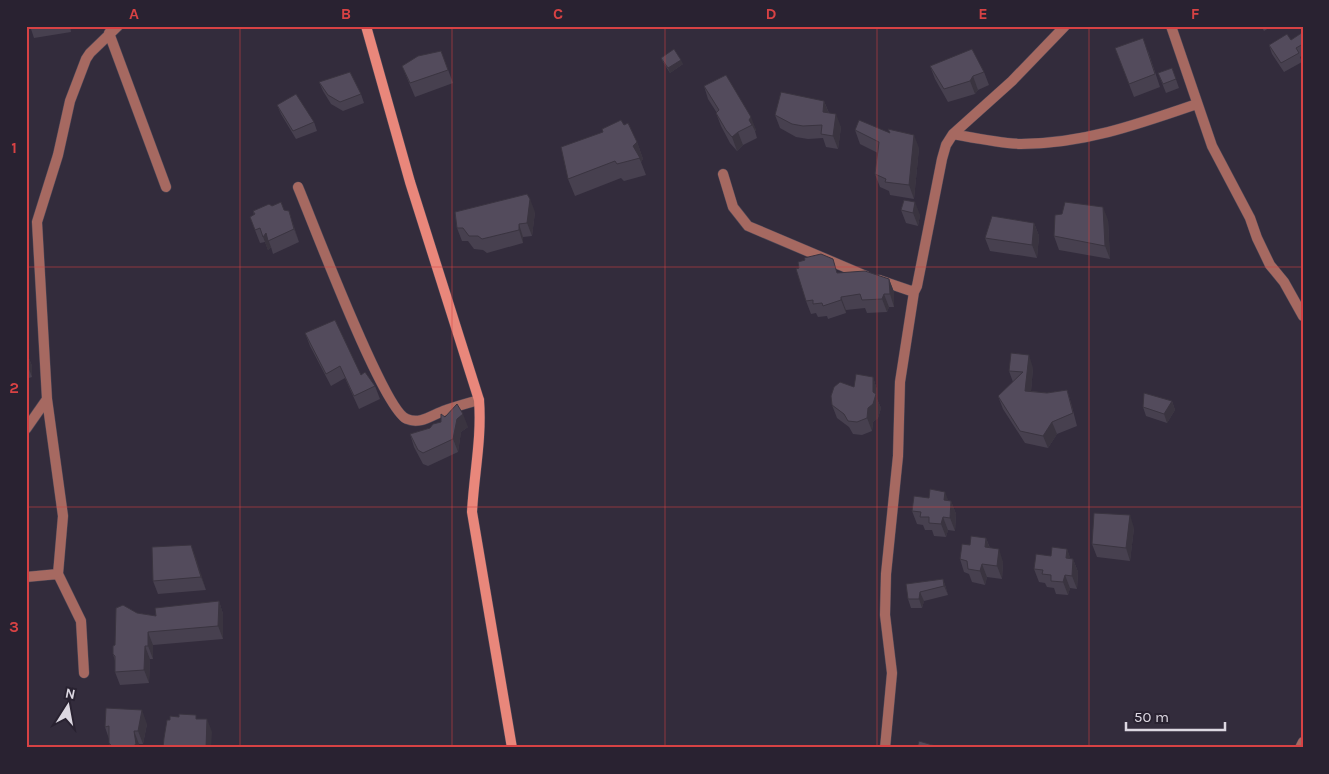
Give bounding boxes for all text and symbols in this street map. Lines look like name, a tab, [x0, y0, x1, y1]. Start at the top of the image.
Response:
text: A	[129, 4, 139, 23]
text: B	[341, 4, 351, 23]
text: C	[553, 4, 563, 23]
text: D	[766, 4, 777, 23]
text: E	[978, 4, 988, 23]
text: F	[1191, 4, 1200, 23]
text: 1	[11, 138, 17, 157]
text: 2	[9, 378, 19, 397]
text: 3	[9, 617, 19, 636]
north arrow	[42, 682, 92, 732]
text: N	[64, 684, 77, 703]
scale bar	[1126, 699, 1225, 731]
text: 50 m	[1134, 708, 1169, 726]

